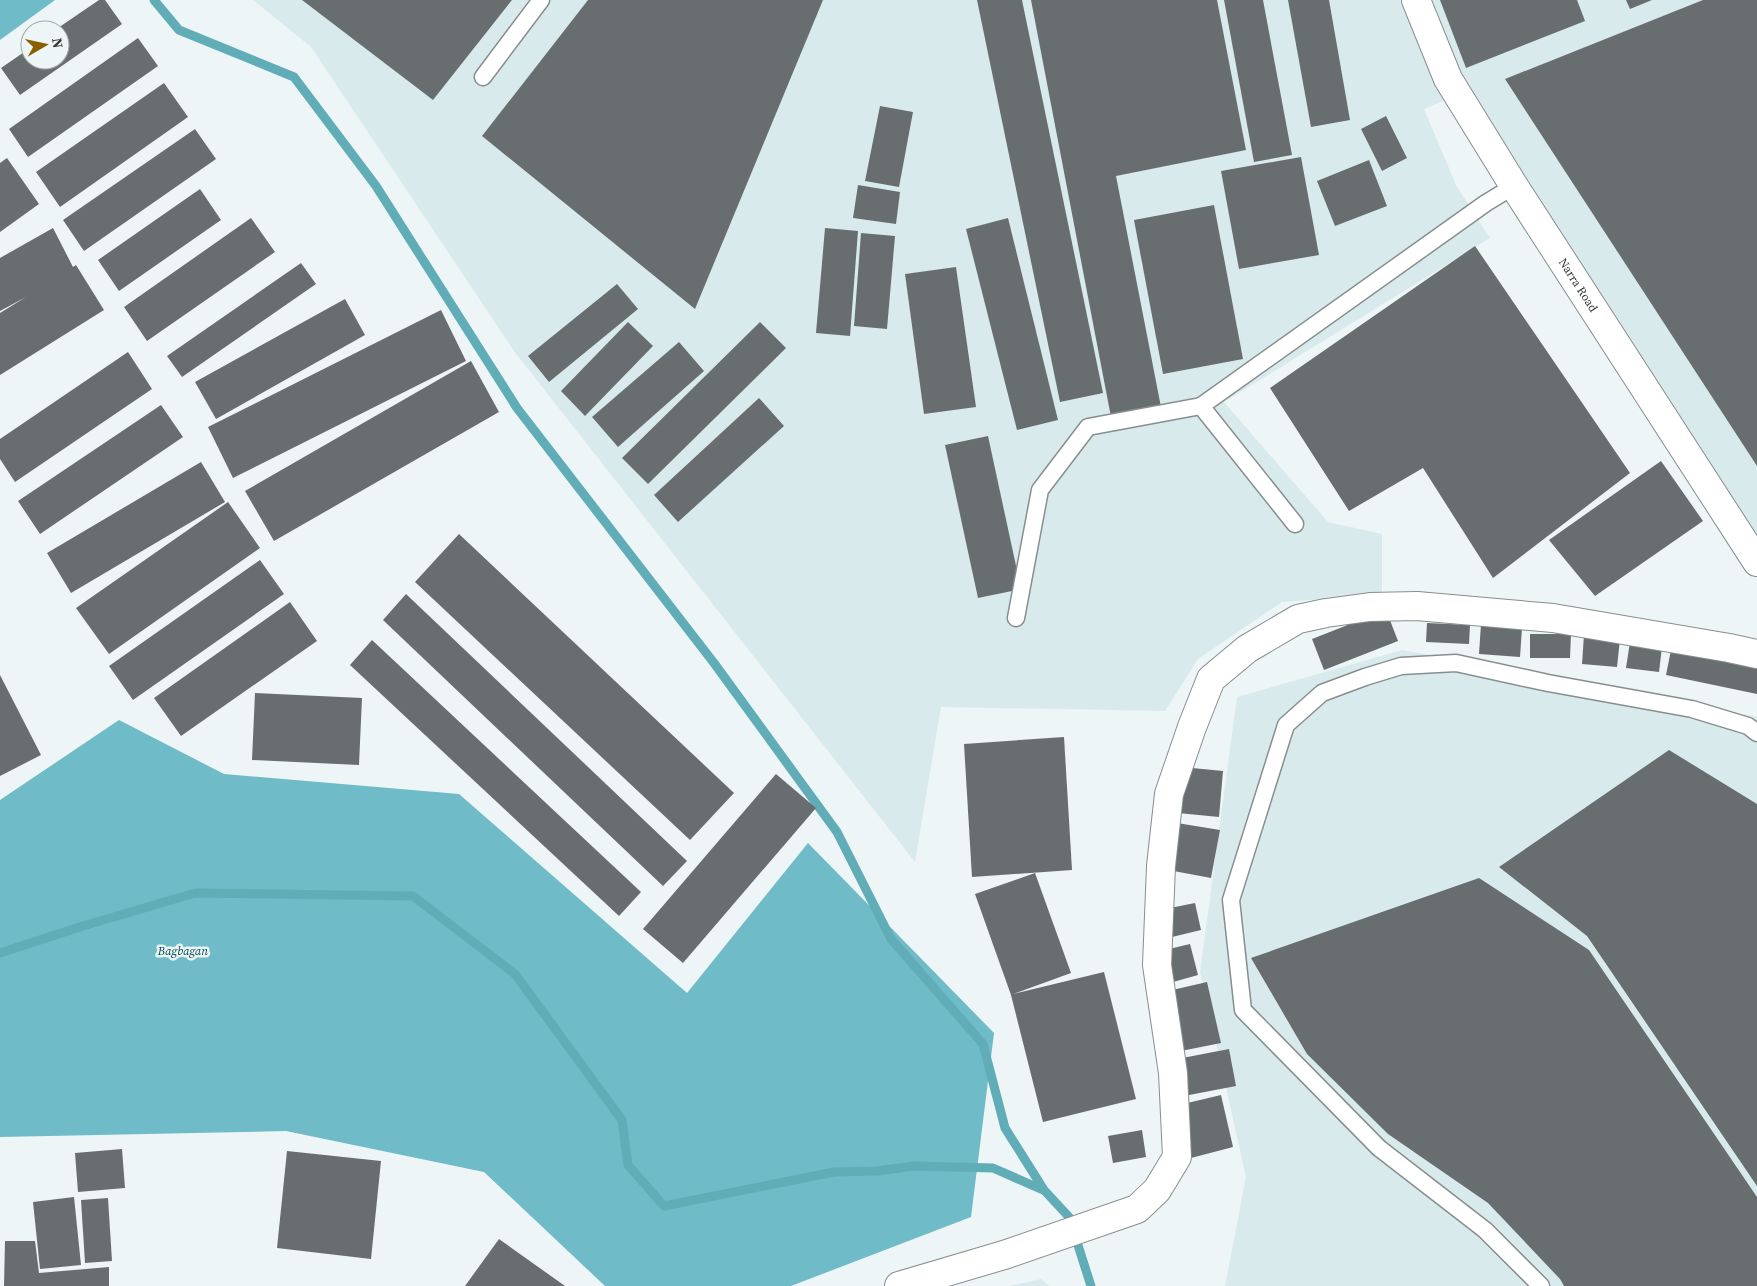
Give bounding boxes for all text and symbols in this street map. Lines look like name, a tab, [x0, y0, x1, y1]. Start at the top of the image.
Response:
north arrow	[20, 20, 70, 70]
text: N	[47, 36, 69, 50]
street label: Narra Road	[1555, 255, 1601, 315]
park label: Bagbagan	[157, 943, 208, 959]

